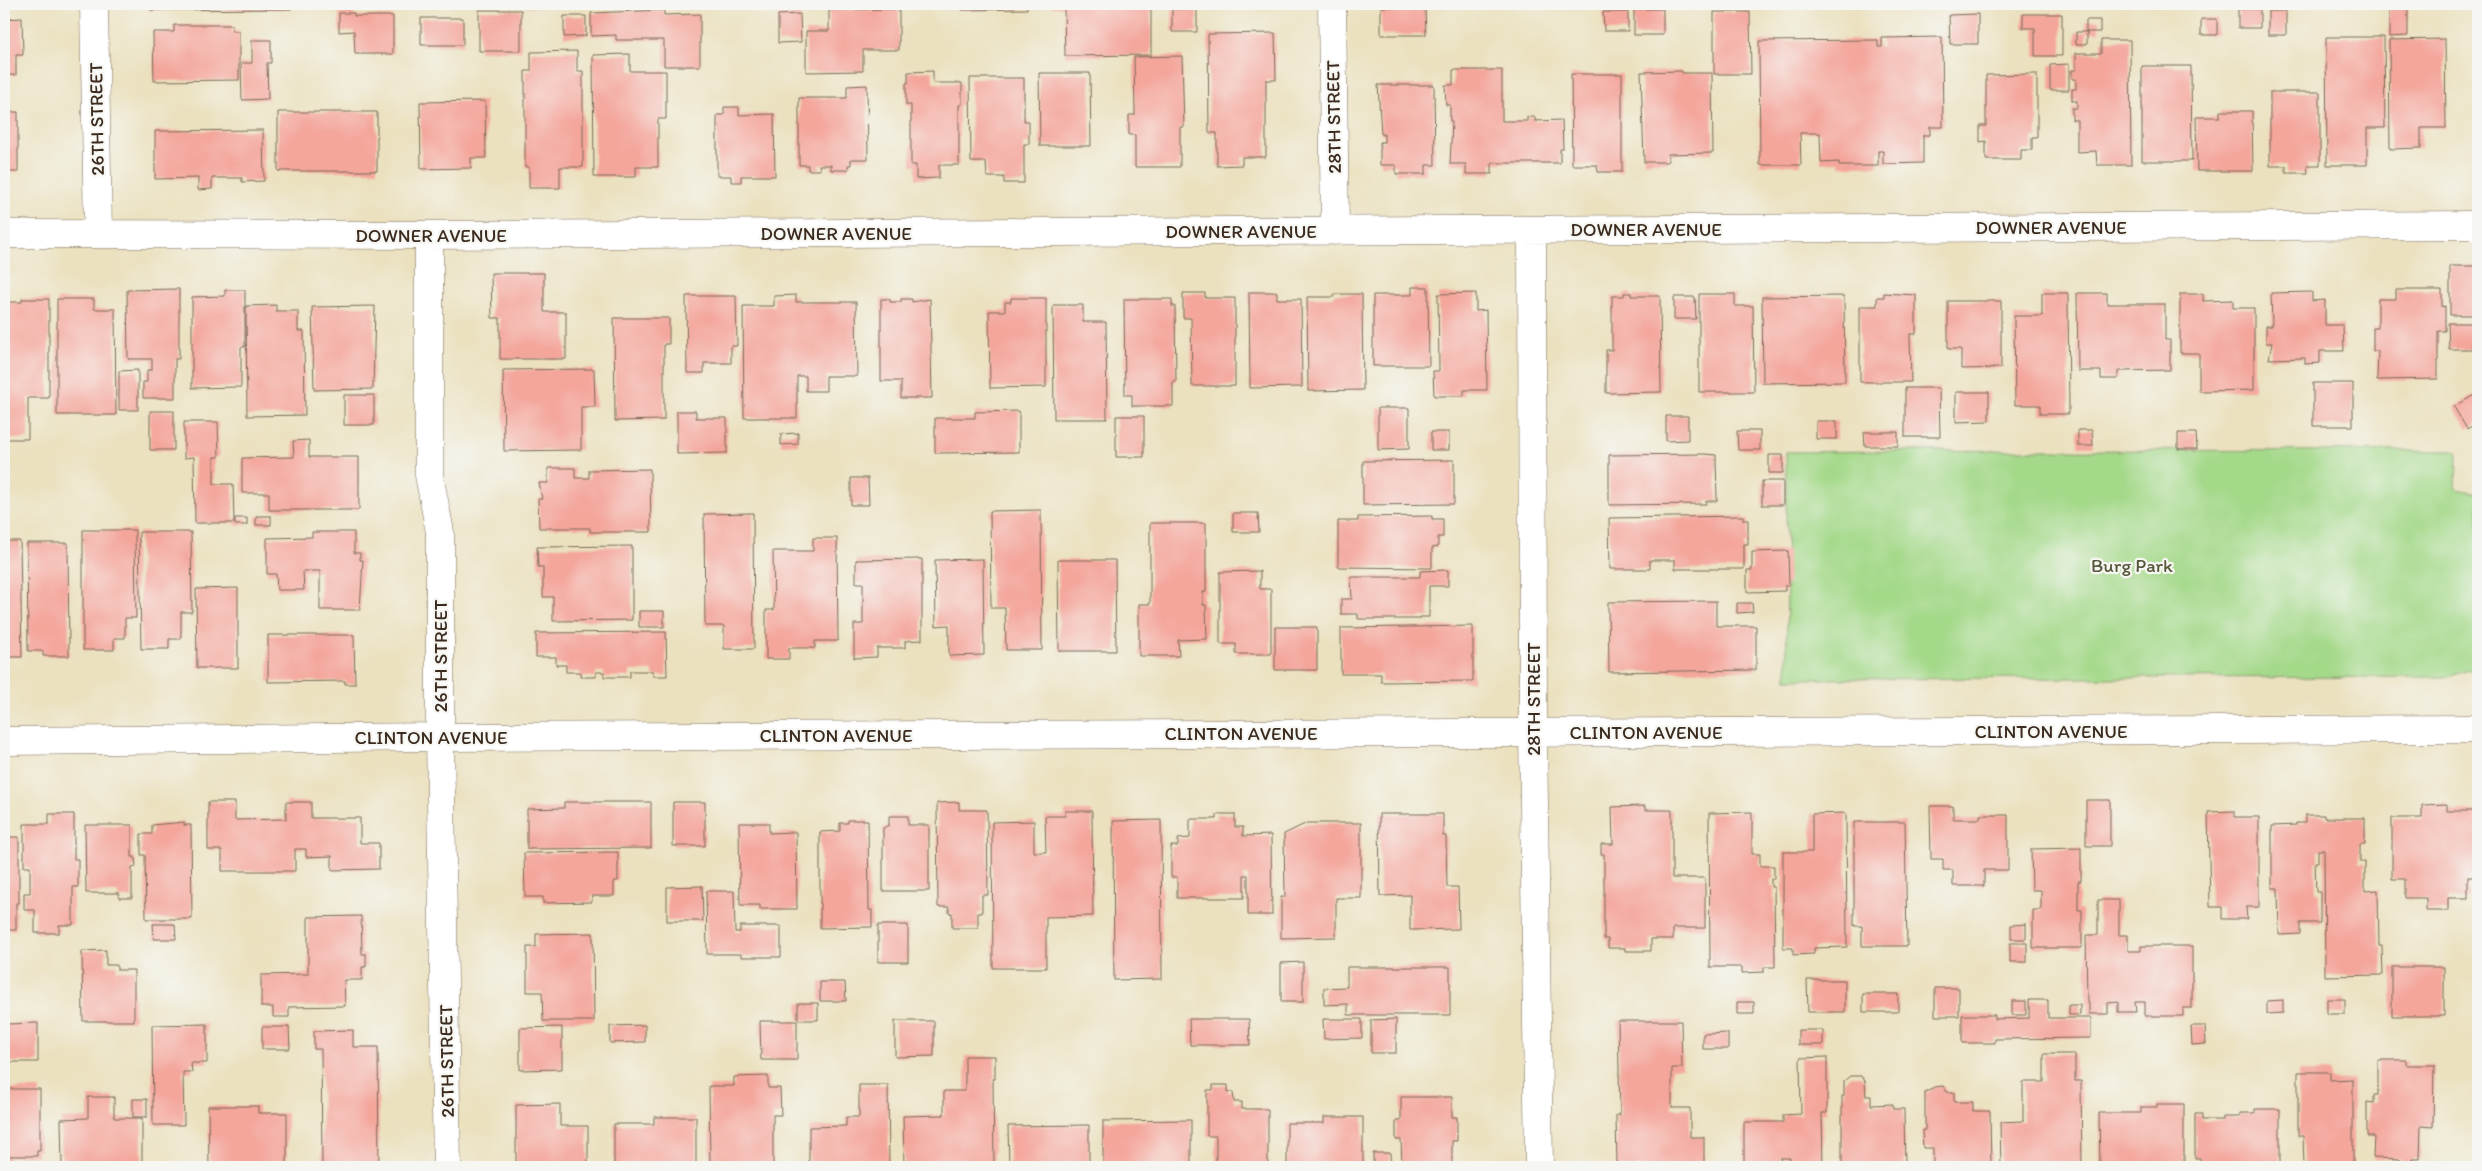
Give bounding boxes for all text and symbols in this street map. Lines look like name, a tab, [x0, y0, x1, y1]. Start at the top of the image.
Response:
street label: 28TH STREET	[1321, 60, 1346, 174]
street label: 26TH STREET	[84, 62, 109, 176]
street label: DOWNER AVENUE	[1975, 216, 2127, 239]
street label: DOWNER AVENUE	[1570, 218, 1722, 241]
street label: DOWNER AVENUE	[1165, 220, 1317, 243]
street label: DOWNER AVENUE	[760, 222, 912, 245]
street label: DOWNER AVENUE	[355, 224, 507, 247]
park label: Burg Park	[2091, 554, 2173, 577]
street label: 26TH STREET	[429, 599, 452, 713]
street label: 28TH STREET	[1522, 642, 1545, 756]
street label: CLINTON AVENUE	[1975, 720, 2128, 743]
street label: CLINTON AVENUE	[1570, 721, 1723, 744]
street label: CLINTON AVENUE	[1165, 722, 1318, 745]
street label: CLINTON AVENUE	[760, 724, 913, 747]
street label: CLINTON AVENUE	[355, 726, 508, 749]
street label: 26TH STREET	[434, 1004, 459, 1118]

